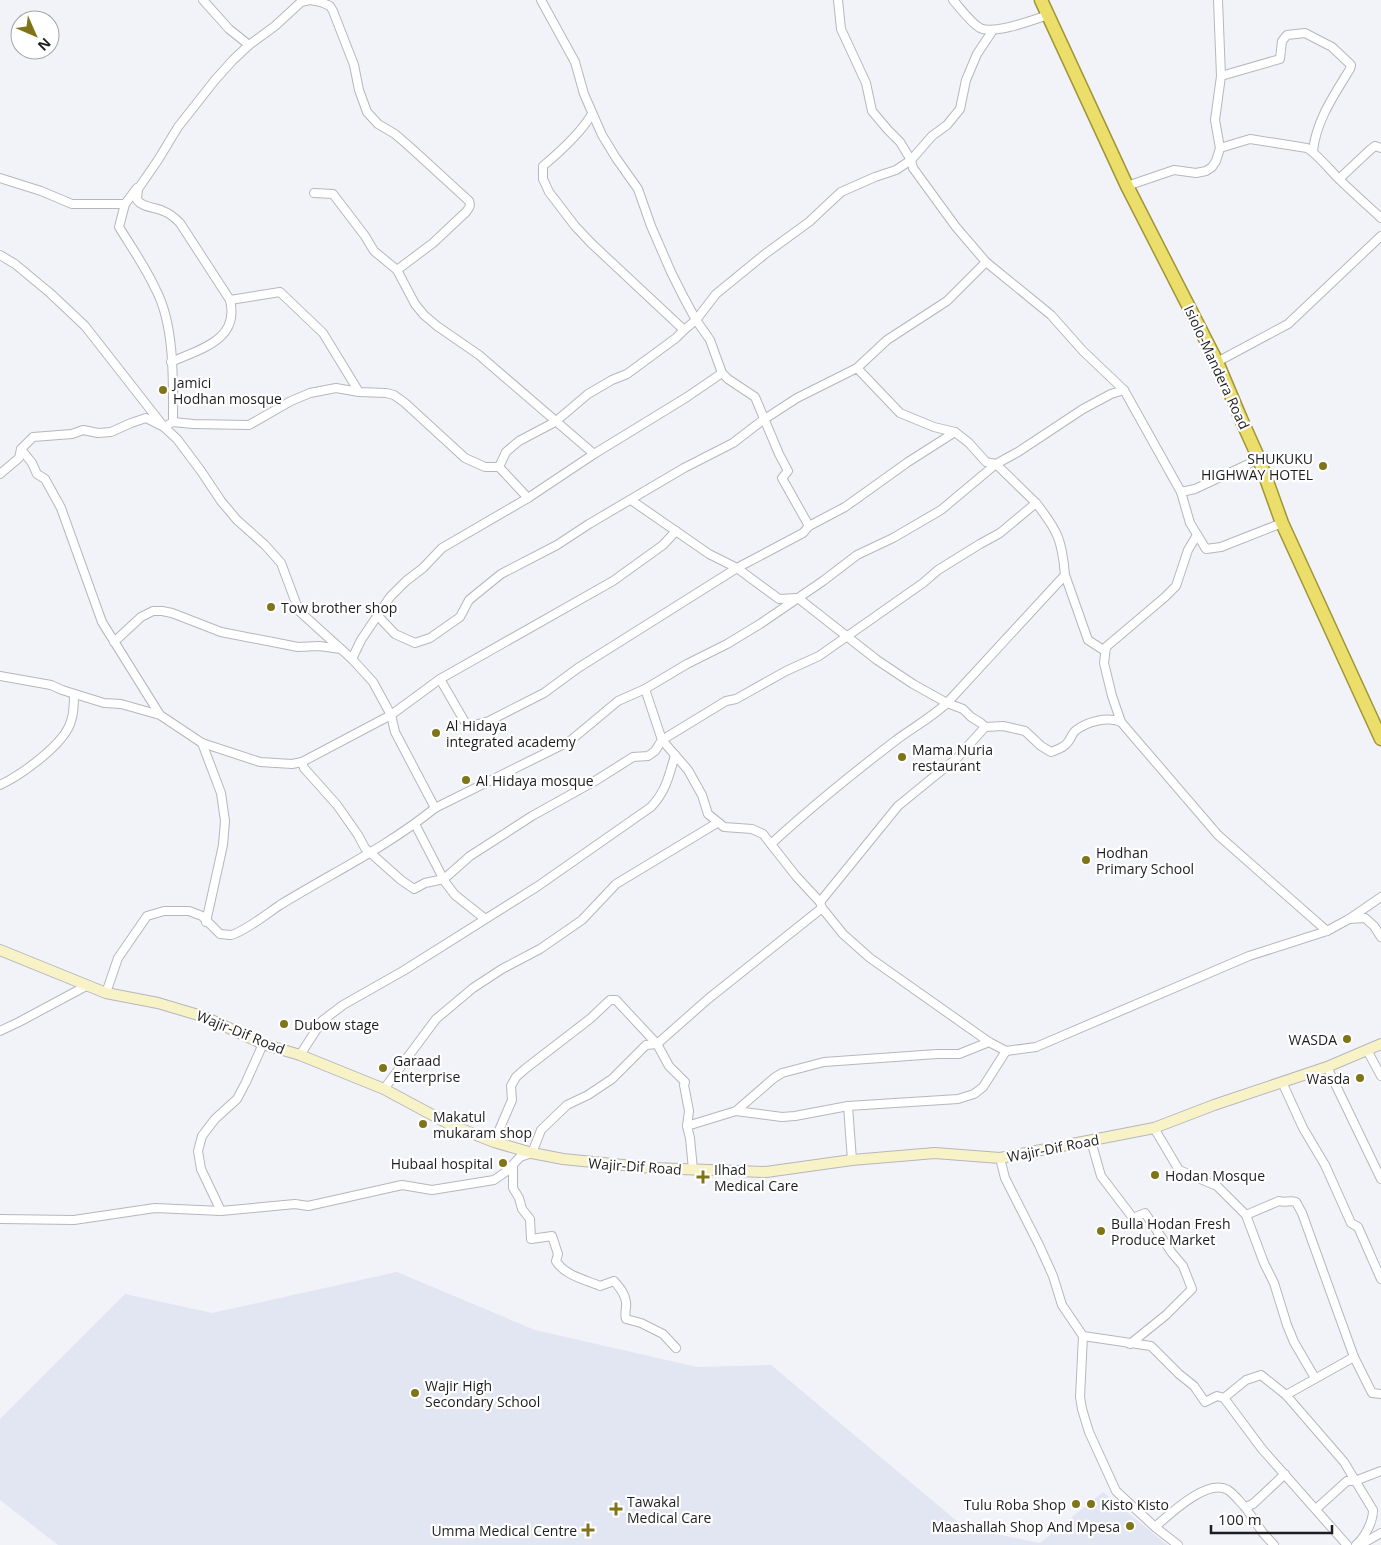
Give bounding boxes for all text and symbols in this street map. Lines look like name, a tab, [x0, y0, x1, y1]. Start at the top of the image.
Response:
north arrow	[10, 10, 60, 60]
text: N	[34, 34, 55, 55]
street label: Isiolo-Mandera Road	[1180, 302, 1254, 432]
place label: Jamici Hodhan mosque	[171, 373, 282, 408]
marker: Jamici Hodhan mosque	[157, 384, 169, 396]
place label: SHUKUKU HIGHWAY HOTEL	[1201, 449, 1313, 484]
marker: SHUKUKU HIGHWAY HOTEL	[1317, 460, 1329, 472]
place label: Tow brother shop	[281, 598, 397, 617]
marker: Tow brother shop	[265, 601, 277, 613]
place label: Al Hidaya integrated academy	[446, 716, 577, 751]
marker: Al Hidaya integrated academy	[430, 727, 442, 739]
place label: Mama Nuria restaurant	[912, 740, 993, 775]
marker: Mama Nuria restaurant	[896, 751, 908, 763]
place label: Al Hidaya mosque	[476, 771, 594, 790]
marker: Al Hidaya mosque	[460, 774, 472, 786]
place label: Hodhan Primary School	[1096, 843, 1194, 878]
marker: Hodhan Primary School	[1080, 854, 1092, 866]
street label: Wajir-Dif Road	[194, 1006, 288, 1058]
place label: Dubow stage	[294, 1015, 379, 1034]
marker: Dubow stage	[278, 1018, 290, 1030]
place label: WASDA	[1289, 1030, 1337, 1049]
marker: WASDA	[1341, 1033, 1353, 1045]
place label: Garaad Enterprise	[393, 1051, 460, 1086]
marker: Garaad Enterprise	[377, 1062, 389, 1074]
place label: Wasda	[1306, 1069, 1350, 1088]
marker: Wasda	[1354, 1072, 1366, 1084]
place label: Makatul mukaram shop	[433, 1107, 532, 1142]
marker: Makatul mukaram shop	[417, 1118, 429, 1130]
street label: Wajir-Dif Road	[1005, 1130, 1101, 1166]
street label: Wajir-Dif Road	[588, 1153, 682, 1179]
place label: Hubaal hospital	[391, 1154, 493, 1173]
marker: Hubaal hospital	[497, 1157, 509, 1169]
place label: Ilhad Medical Care	[714, 1160, 799, 1195]
place label: Hodan Mosque	[1165, 1166, 1265, 1185]
marker: Hodan Mosque	[1149, 1169, 1161, 1181]
marker: Ilhad Medical Care	[696, 1170, 710, 1184]
place label: Bulla Hodan Fresh Produce Market	[1111, 1214, 1231, 1249]
marker: Bulla Hodan Fresh Produce Market	[1095, 1225, 1107, 1237]
place label: Wajir High Secondary School	[425, 1376, 540, 1411]
marker: Wajir High Secondary School	[409, 1387, 421, 1399]
place label: Tawakal Medical Care	[627, 1492, 712, 1527]
place label: Tulu Roba Shop	[964, 1495, 1066, 1514]
place label: Kisto Kisto	[1101, 1495, 1169, 1514]
marker: Tulu Roba Shop	[1070, 1498, 1082, 1510]
marker: Kisto Kisto	[1085, 1498, 1097, 1510]
marker: Tawakal Medical Care	[609, 1502, 623, 1516]
scale bar	[1211, 1502, 1332, 1534]
text: 100 m	[1218, 1509, 1262, 1529]
place label: Maashallah Shop And Mpesa	[932, 1517, 1120, 1536]
marker: Maashallah Shop And Mpesa	[1124, 1520, 1136, 1532]
place label: Umma Medical Centre	[431, 1521, 577, 1540]
marker: Umma Medical Centre	[581, 1523, 595, 1537]

